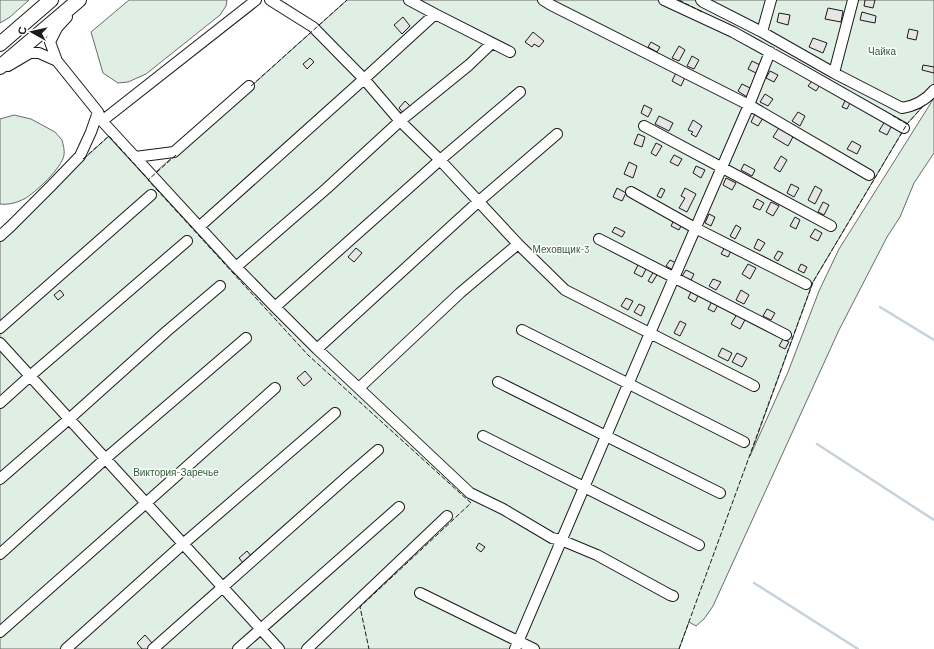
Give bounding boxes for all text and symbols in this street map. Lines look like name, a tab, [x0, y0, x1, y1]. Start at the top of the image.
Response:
north arrow	[12, 12, 52, 52]
text: С	[15, 26, 29, 35]
park label: Чайка	[868, 45, 896, 57]
park label: Меховщик-3	[533, 243, 589, 255]
park label: Виктория-Заречье	[133, 466, 219, 478]

